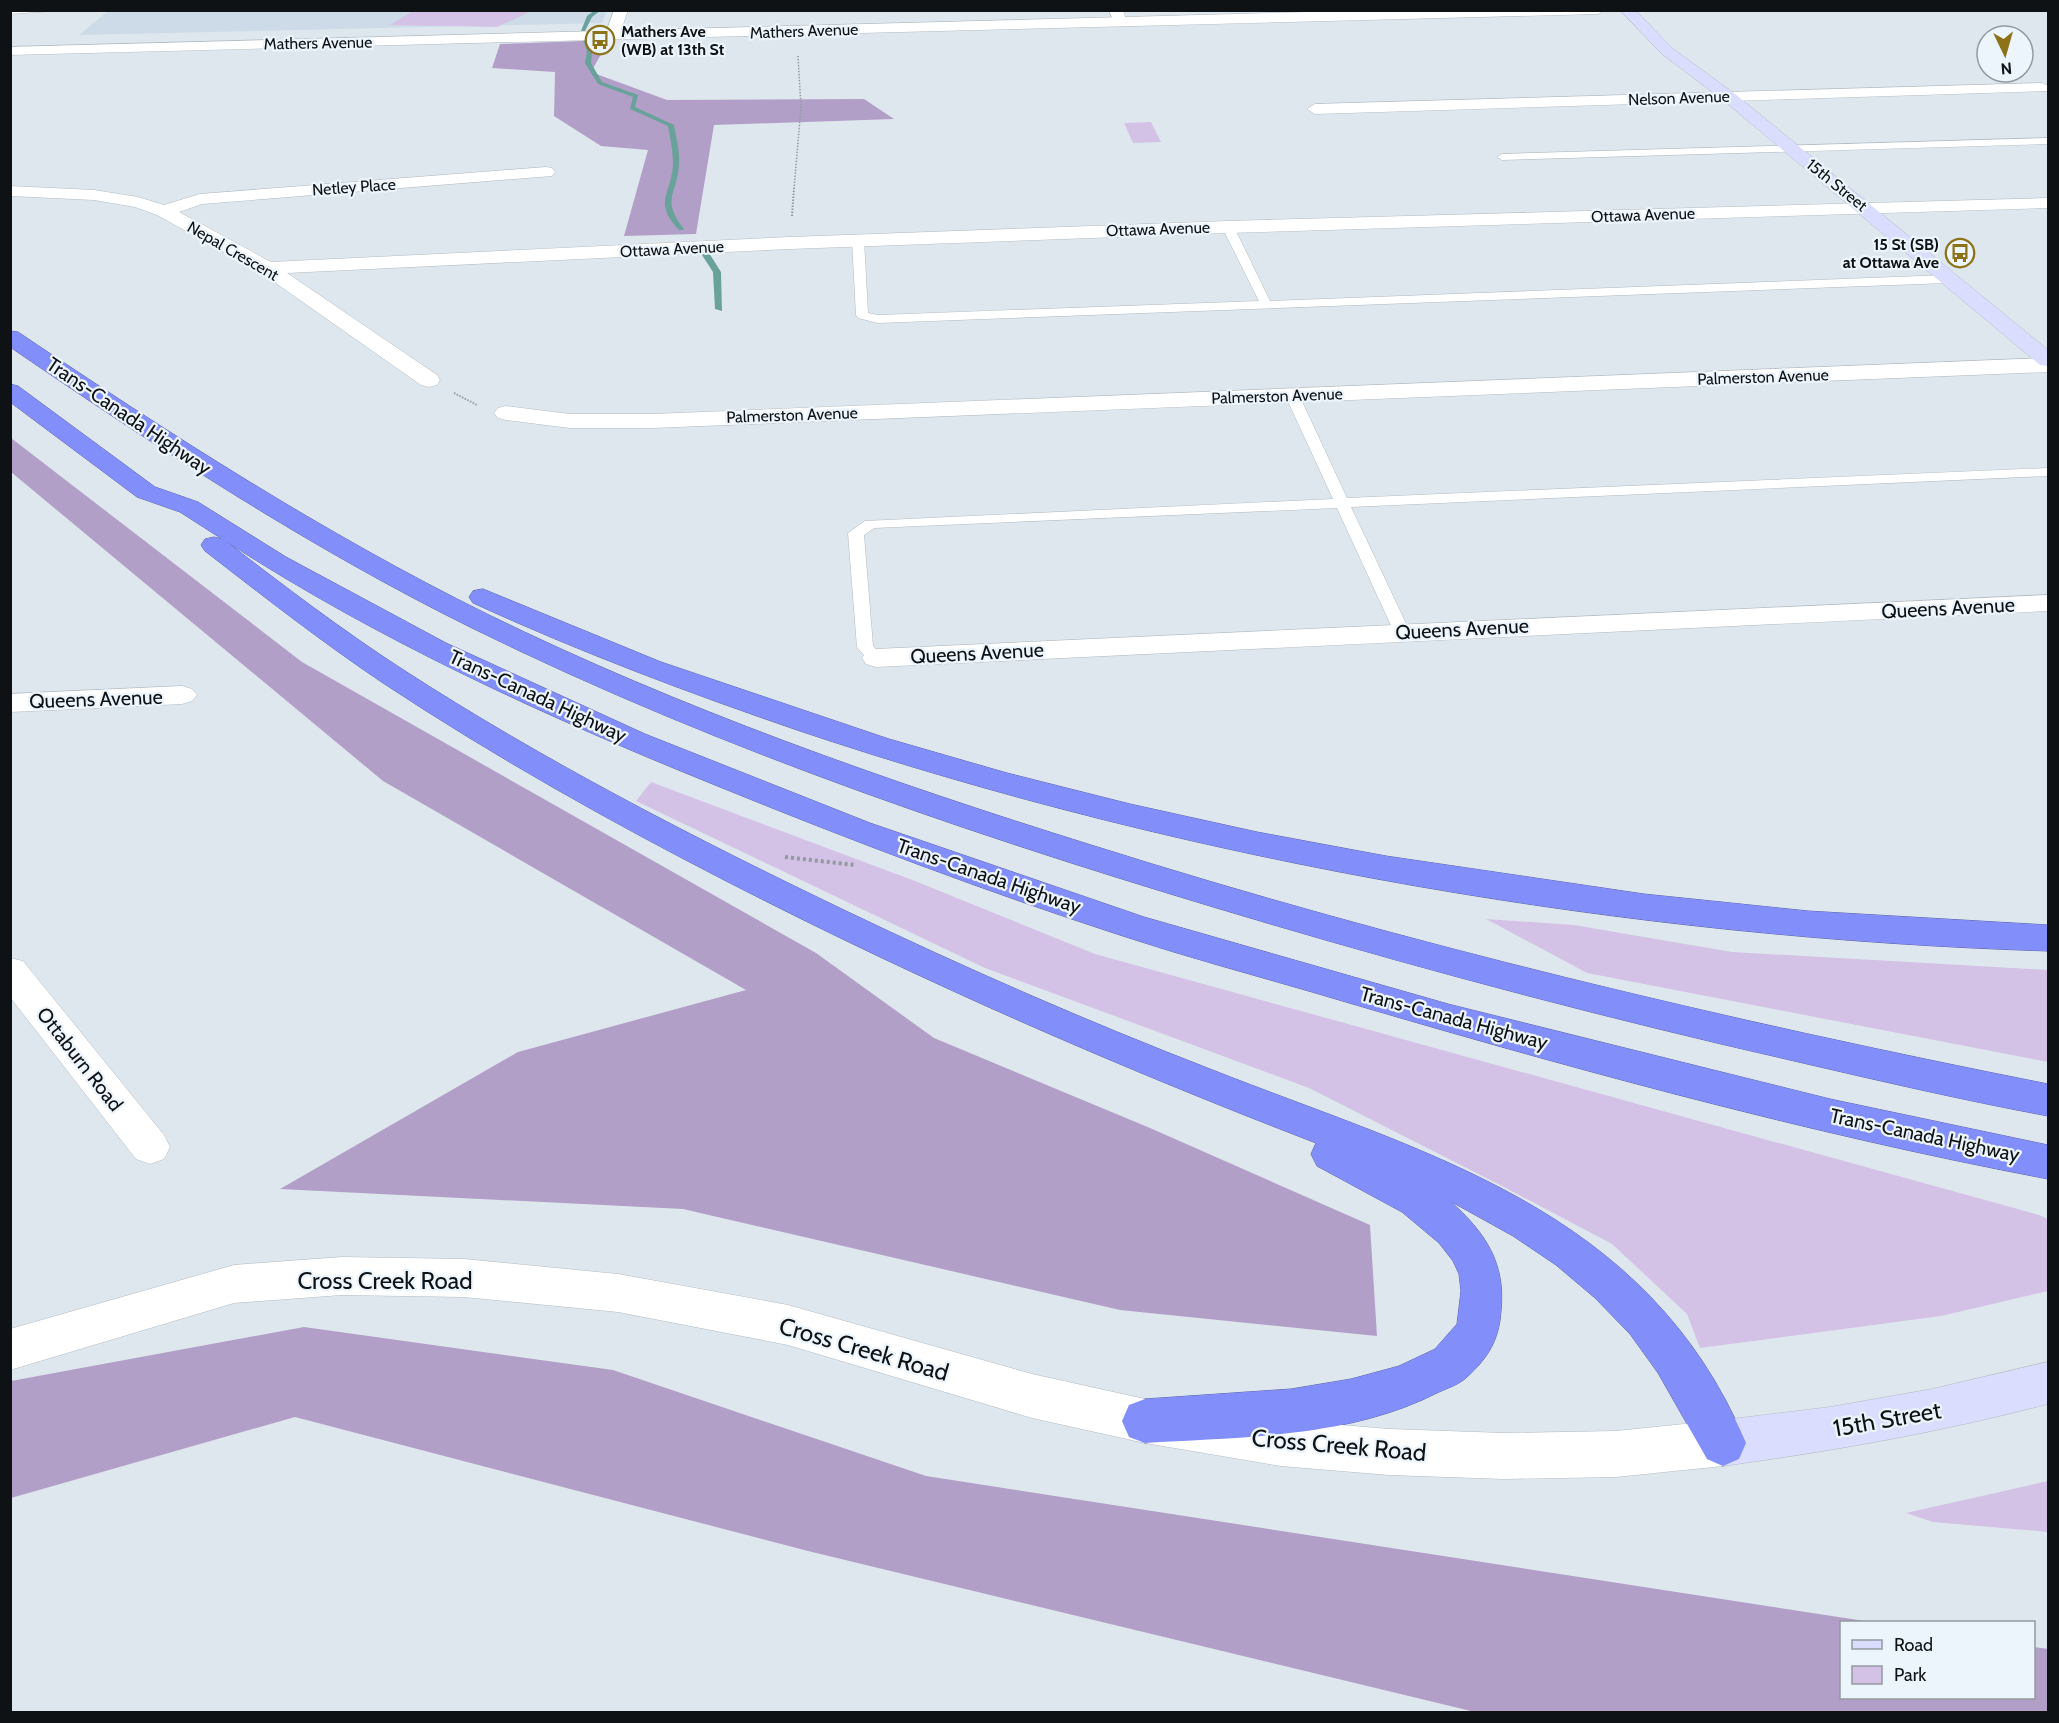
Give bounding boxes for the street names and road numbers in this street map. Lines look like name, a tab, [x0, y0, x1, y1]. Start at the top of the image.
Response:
street label: Mathers Avenue	[749, 20, 859, 42]
street label: Mathers Avenue	[263, 33, 373, 53]
street label: Nelson Avenue	[1628, 87, 1730, 109]
street label: 15th Street	[1803, 155, 1872, 216]
street label: Netley Place	[311, 175, 397, 199]
street label: Ottawa Avenue	[1591, 204, 1695, 226]
street label: Nepal Crescent	[184, 217, 283, 285]
street label: Ottawa Avenue	[1106, 218, 1210, 240]
street label: Ottawa Avenue	[620, 237, 724, 261]
street label: Trans-Canada Highway	[42, 352, 216, 480]
street label: Palmerston Avenue	[1697, 365, 1829, 389]
street label: Palmerston Avenue	[1211, 384, 1343, 408]
street label: Palmerston Avenue	[726, 403, 858, 427]
street label: Queens Avenue	[1881, 593, 2015, 623]
street label: Queens Avenue	[1395, 614, 1529, 644]
street label: Queens Avenue	[910, 638, 1044, 668]
street label: Trans-Canada Highway	[445, 644, 631, 748]
street label: Queens Avenue	[29, 685, 163, 713]
street label: Trans-Canada Highway	[894, 833, 1084, 919]
street label: Trans-Canada Highway	[1358, 981, 1550, 1055]
street label: Ottaburn Road	[32, 1002, 128, 1116]
street label: Trans-Canada Highway	[1828, 1103, 2022, 1167]
street label: Cross Creek Road	[297, 1266, 473, 1295]
street label: Cross Creek Road	[776, 1311, 952, 1387]
street label: 15th Street	[1831, 1395, 1943, 1443]
street label: Cross Creek Road	[1251, 1423, 1427, 1467]

